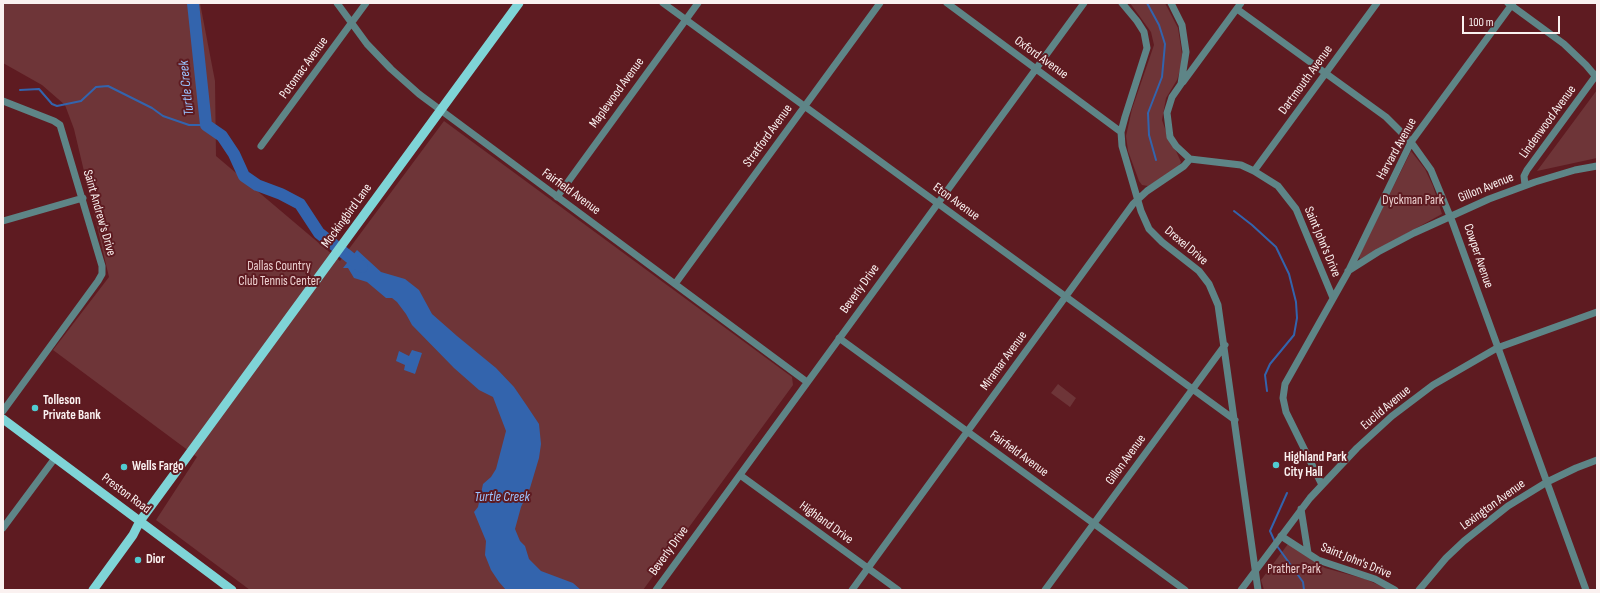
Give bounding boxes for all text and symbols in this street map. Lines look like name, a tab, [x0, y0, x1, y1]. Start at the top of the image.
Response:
scale bar	[1464, 8, 1562, 34]
text: 100 m	[1469, 15, 1494, 30]
street label: Oxford Avenue	[1011, 33, 1071, 83]
street label: Potomac Avenue	[276, 34, 332, 102]
street label: Dartmouth Avenue	[1276, 42, 1336, 118]
street label: Maplewood Avenue	[586, 55, 648, 131]
water label: Turtle Creek	[176, 60, 198, 116]
street label: Lindenwood Avenue	[1516, 83, 1580, 161]
street label: Stratford Avenue	[740, 102, 796, 170]
street label: Harvard Avenue	[1374, 115, 1420, 183]
street label: Fairfield Avenue	[539, 166, 603, 218]
street label: Saint Andrew's Drive	[79, 168, 119, 258]
street label: Gillon Avenue	[1456, 170, 1516, 206]
street label: Eton Avenue	[930, 180, 982, 224]
street label: Mockingbird Lane	[318, 181, 376, 251]
park label: Dyckman Park	[1382, 193, 1444, 209]
street label: Saint John's Drive	[1300, 204, 1344, 280]
street label: Cowper Avenue	[1460, 222, 1496, 290]
street label: Drexel Drive	[1161, 223, 1211, 269]
park label: Dallas Country Club Tennis Center	[238, 259, 320, 290]
street label: Beverly Drive	[837, 261, 883, 317]
street label: Miramar Avenue	[977, 328, 1031, 394]
street label: Euclid Avenue	[1358, 383, 1414, 433]
place label: Tolleson Private Bank	[43, 393, 101, 424]
marker: Tolleson Private Bank	[30, 403, 40, 413]
street label: Fairfield Avenue	[987, 428, 1051, 480]
street label: Gillon Avenue	[1102, 432, 1150, 488]
place label: Highland Park City Hall	[1284, 450, 1347, 481]
place label: Wells Fargo	[132, 459, 184, 475]
marker: Highland Park City Hall	[1271, 460, 1281, 470]
marker: Wells Fargo	[119, 462, 129, 472]
street label: Preston Road	[98, 470, 154, 518]
street label: Lexington Avenue	[1457, 476, 1529, 534]
water label: Turtle Creek	[474, 489, 530, 505]
street label: Highland Drive	[796, 498, 856, 548]
street label: Beverly Drive	[646, 523, 692, 579]
street label: Saint John's Drive	[1318, 540, 1394, 582]
place label: Dior	[146, 552, 165, 568]
marker: Dior	[133, 555, 143, 565]
park label: Prather Park	[1267, 562, 1321, 578]

